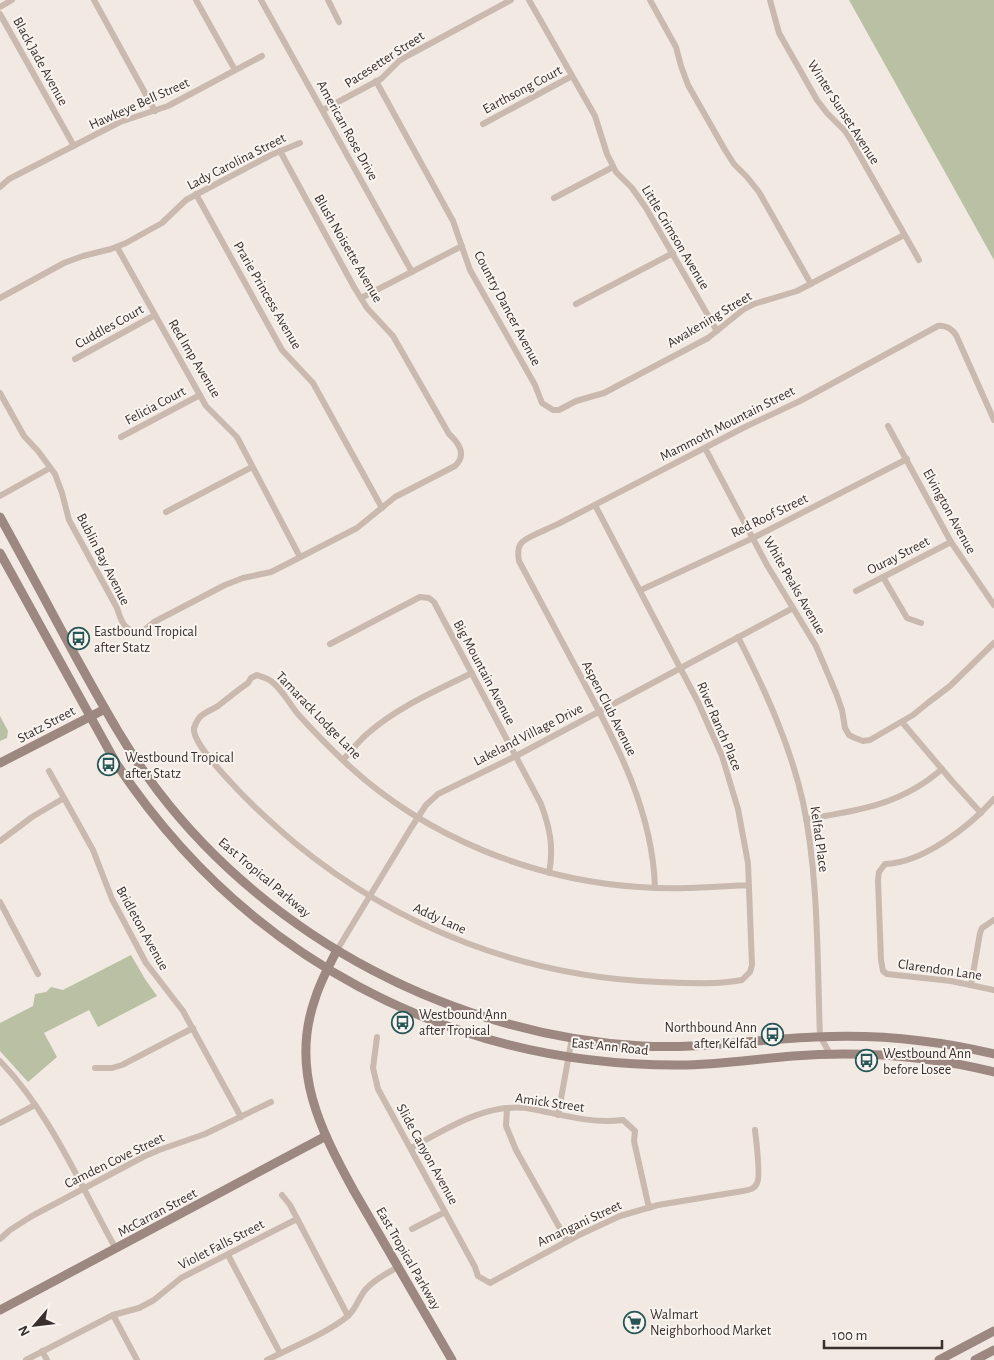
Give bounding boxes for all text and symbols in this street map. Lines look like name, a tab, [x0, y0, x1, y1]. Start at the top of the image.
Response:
street label: Black Jade Avenue	[10, 15, 70, 108]
street label: Pacesetter Street	[342, 29, 427, 91]
street label: Winter Sunset Avenue	[804, 58, 882, 167]
street label: Earthsong Court	[481, 63, 565, 117]
street label: Hawkeye Bell Street	[87, 75, 192, 132]
street label: American Rose Drive	[314, 78, 380, 183]
street label: Lady Carolina Street	[185, 131, 288, 193]
street label: Little Crimson Avenue	[639, 183, 712, 292]
street label: Blush Noisette Avenue	[311, 192, 385, 305]
street label: Prarie Princess Avenue	[231, 239, 304, 352]
street label: Country Dancer Avenue	[471, 249, 543, 368]
street label: Awakening Street	[665, 289, 755, 351]
street label: Cuddles Court	[73, 302, 147, 351]
street label: Red Imp Avenue	[165, 317, 223, 400]
street label: Felicia Court	[123, 384, 188, 428]
street label: Mammoth Mountain Street	[658, 384, 798, 464]
street label: Elvington Avenue	[920, 467, 978, 556]
street label: Red Roof Street	[729, 491, 811, 540]
street label: Bublin Bay Avenue	[74, 511, 132, 608]
street label: White Peaks Avenue	[760, 534, 828, 637]
street label: Ouray Street	[865, 534, 932, 578]
street label: Big Mountain Avenue	[451, 618, 518, 727]
place label: Eastbound Tropical after Statz	[94, 625, 197, 655]
bus stop icon: Eastbound Tropical after Statz	[66, 627, 90, 651]
street label: Aspen Club Avenue	[579, 659, 639, 758]
street label: Tamarack Lodge Lane	[273, 669, 364, 762]
street label: River Ranch Place	[694, 680, 744, 773]
street label: Lakeland Village Drive	[471, 701, 585, 769]
street label: Statz Street	[15, 704, 78, 746]
place label: Westbound Tropical after Statz	[125, 751, 234, 781]
bus stop icon: Westbound Tropical after Statz	[97, 753, 121, 777]
street label: Kelfad Place	[807, 805, 831, 873]
street label: East Tropical Parkway	[215, 835, 313, 920]
street label: Bridleton Avenue	[113, 884, 171, 973]
street label: Addy Lane	[411, 901, 468, 937]
street label: Clarendon Lane	[897, 957, 983, 983]
place label: Westbound Ann after Tropical	[419, 1008, 507, 1038]
bus stop icon: Westbound Ann after Tropical	[391, 1010, 415, 1034]
place label: Northbound Ann after Kelfad	[665, 1021, 757, 1051]
bus stop icon: Northbound Ann after Kelfad	[761, 1023, 785, 1047]
street label: East Ann Road	[571, 1036, 649, 1058]
place label: Westbound Ann before Losee	[883, 1047, 971, 1077]
bus stop icon: Westbound Ann before Losee	[855, 1049, 879, 1073]
street label: Amick Street	[514, 1091, 586, 1115]
street label: Slide Canyon Avenue	[394, 1102, 461, 1207]
street label: Camden Cove Street	[62, 1130, 167, 1191]
street label: McCarran Street	[116, 1186, 200, 1240]
street label: Amangani Street	[535, 1198, 624, 1250]
street label: East Tropical Parkway	[373, 1205, 443, 1312]
street label: Violet Falls Street	[176, 1217, 267, 1273]
north arrow	[10, 1300, 60, 1350]
place label: Walmart Neighborhood Market	[650, 1308, 772, 1338]
supermarket icon: Walmart Neighborhood Market	[622, 1310, 646, 1334]
scale bar	[824, 1318, 942, 1350]
text: N	[16, 1323, 33, 1338]
text: 100 m	[832, 1328, 867, 1343]

